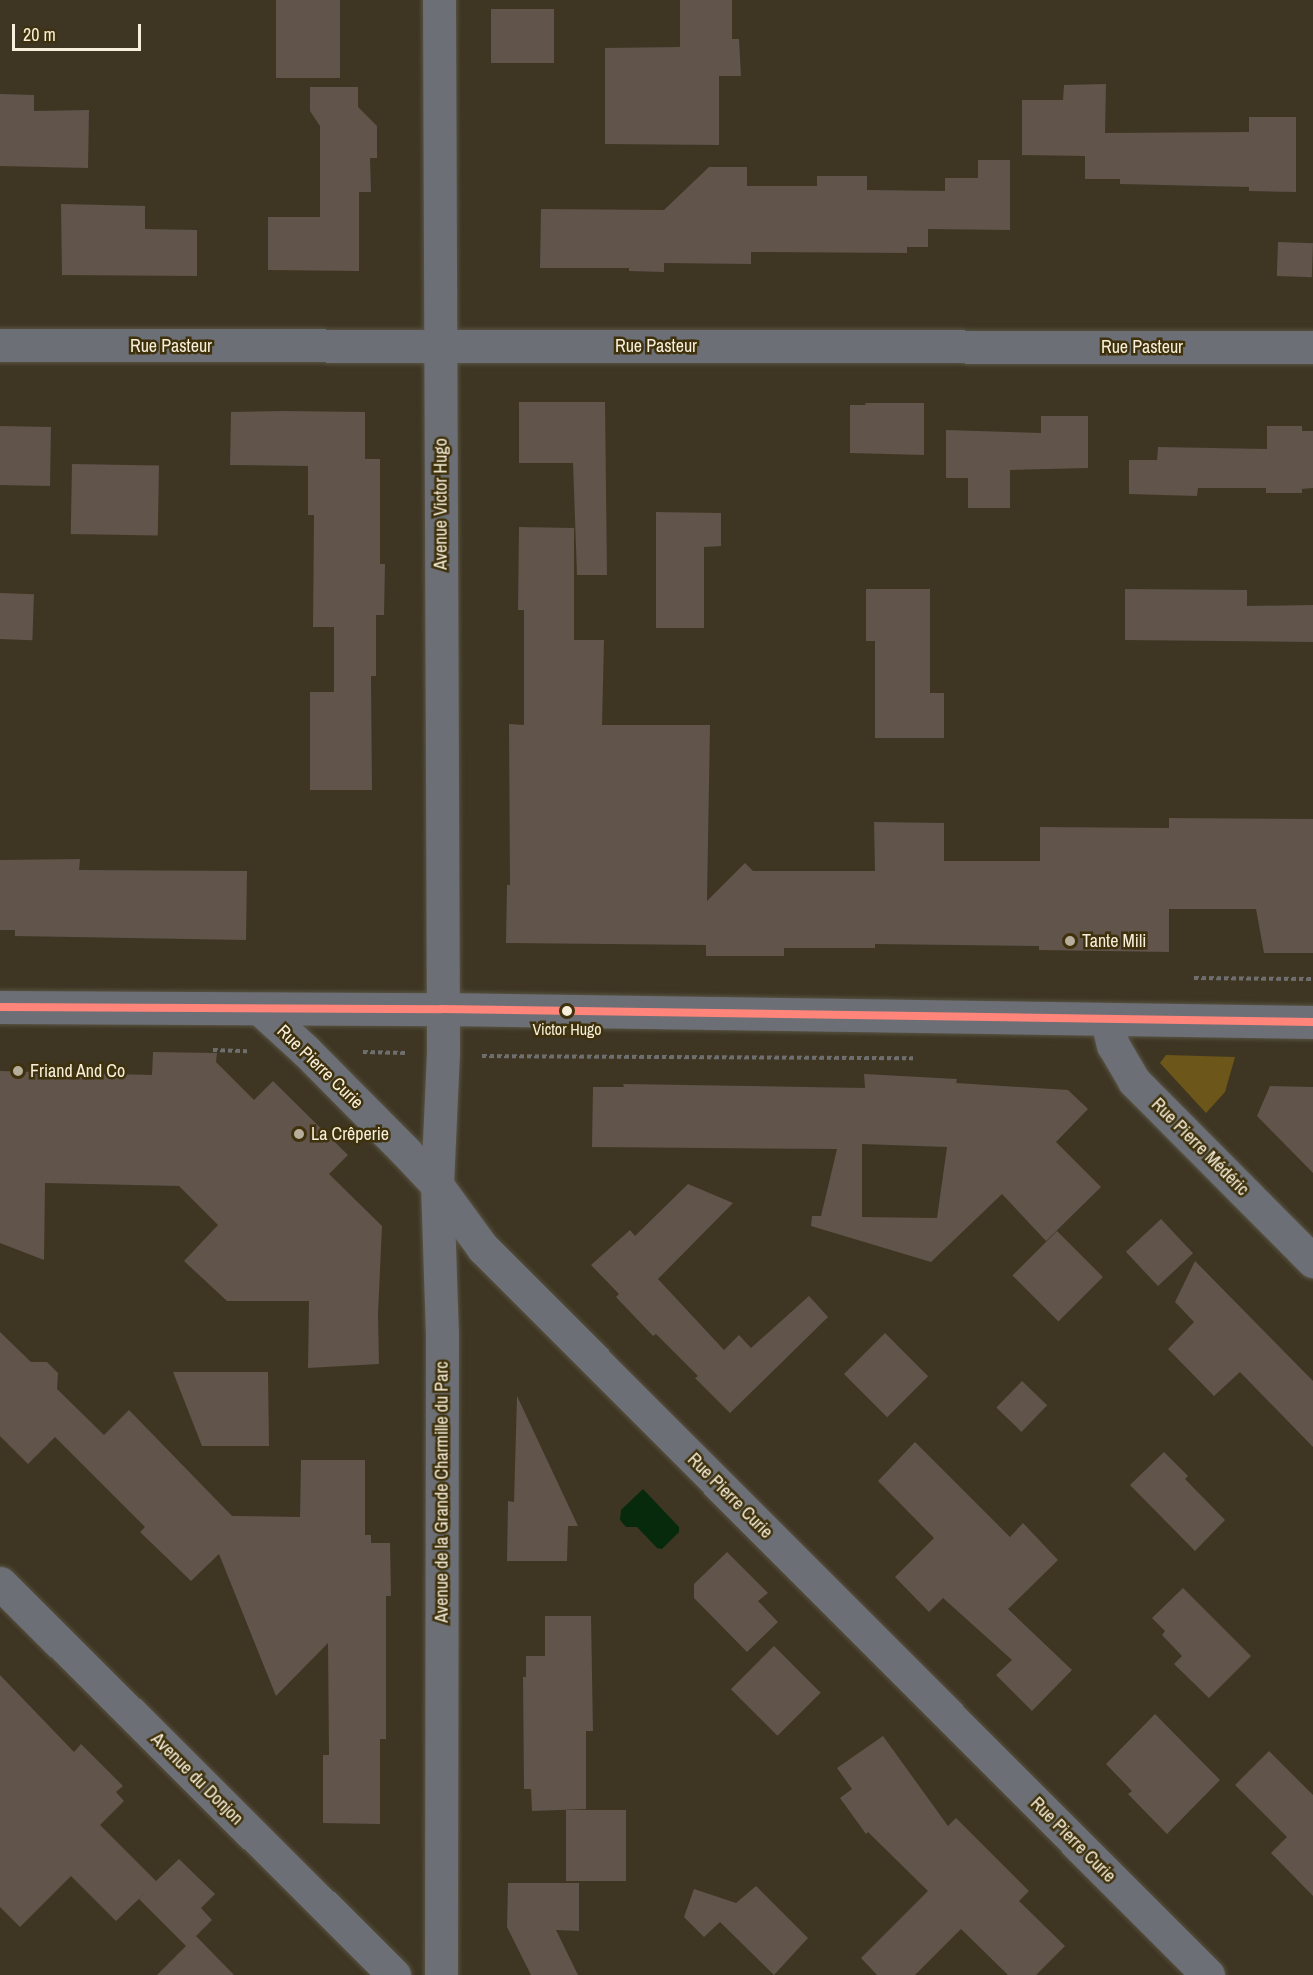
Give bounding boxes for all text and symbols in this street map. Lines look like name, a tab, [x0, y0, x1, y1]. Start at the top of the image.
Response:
scale bar	[15, 12, 144, 50]
text: 20 m	[23, 22, 56, 47]
street label: Rue Pasteur	[130, 335, 212, 357]
street label: Rue Pasteur	[615, 335, 697, 357]
street label: Rue Pasteur	[1101, 336, 1183, 358]
street label: Avenue Victor Hugo	[430, 438, 452, 570]
place label: Tante Mili	[1082, 930, 1146, 952]
marker: Tante Mili	[1063, 934, 1077, 948]
marker: Victor Hugo	[561, 1005, 573, 1017]
place label: Victor Hugo	[532, 1019, 602, 1039]
street label: Rue Pierre Curie	[272, 1020, 368, 1114]
place label: Friand And Co	[30, 1060, 126, 1082]
marker: Friand And Co	[11, 1064, 25, 1078]
street label: Rue Pierre Médéric	[1147, 1094, 1253, 1200]
place label: La Crêperie	[311, 1123, 389, 1145]
marker: La Crêperie	[292, 1127, 306, 1141]
street label: Avenue de la Grande Charmille du Parc	[431, 1361, 453, 1623]
street label: Rue Pierre Curie	[683, 1449, 777, 1543]
street label: Avenue du Donjon	[147, 1729, 247, 1829]
street label: Rue Pierre Curie	[1026, 1793, 1120, 1887]

